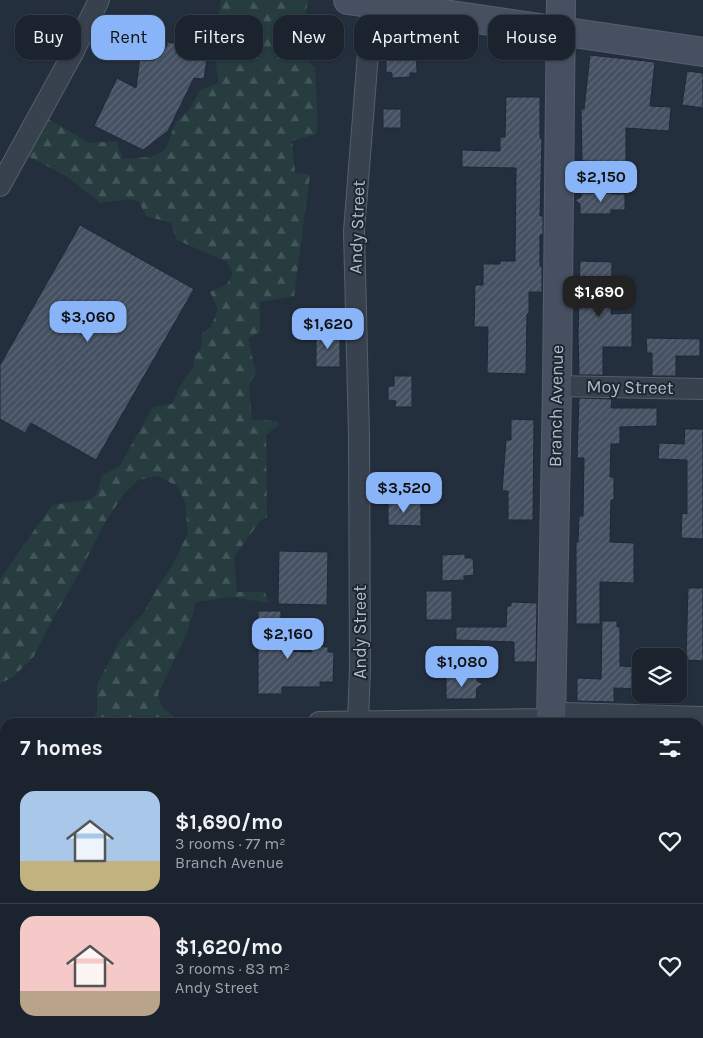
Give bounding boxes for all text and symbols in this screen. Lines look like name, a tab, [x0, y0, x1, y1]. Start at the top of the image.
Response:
chip: Buy	[15, 15, 81, 60]
chip: Rent	[91, 15, 165, 60]
chip: Filters	[175, 15, 263, 60]
chip: New	[273, 15, 344, 60]
chip: Apartment	[354, 15, 478, 60]
chip: House	[488, 15, 575, 60]
pin: $2,150	[560, 160, 642, 203]
text: $2,150	[576, 167, 626, 186]
street label: Andy Street	[344, 179, 370, 274]
pin: $1,690	[558, 276, 640, 318]
text: $1,690	[574, 282, 624, 301]
pin: $3,060	[47, 300, 129, 343]
text: $3,060	[61, 307, 115, 326]
pin: $1,620	[287, 308, 369, 350]
text: $1,620	[303, 314, 353, 333]
street label: Branch Avenue	[544, 345, 568, 467]
street label: Moy Street	[586, 375, 674, 399]
pin: $3,520	[363, 472, 445, 514]
text: $3,520	[377, 478, 431, 497]
street label: Andy Street	[349, 585, 371, 679]
pin: $2,160	[247, 618, 329, 660]
text: $2,160	[263, 624, 313, 643]
pin: $1,080	[421, 646, 503, 688]
map controls	[632, 648, 687, 703]
button: layers	[632, 648, 687, 703]
text: $1,080	[436, 652, 488, 671]
icon: filters	[656, 734, 684, 762]
text: 7 homes	[20, 736, 103, 760]
text: $1,690/mo	[175, 810, 283, 834]
icon: home	[60, 811, 120, 871]
icon: heart	[656, 827, 684, 855]
text: 3 rooms · 77 m²	[175, 834, 286, 853]
text: Branch Avenue	[175, 853, 284, 872]
text: $1,620/mo	[175, 935, 283, 959]
icon: home	[60, 936, 120, 996]
icon: heart	[656, 952, 684, 980]
text: 3 rooms · 83 m²	[175, 959, 290, 978]
text: Andy Street	[175, 978, 259, 997]

